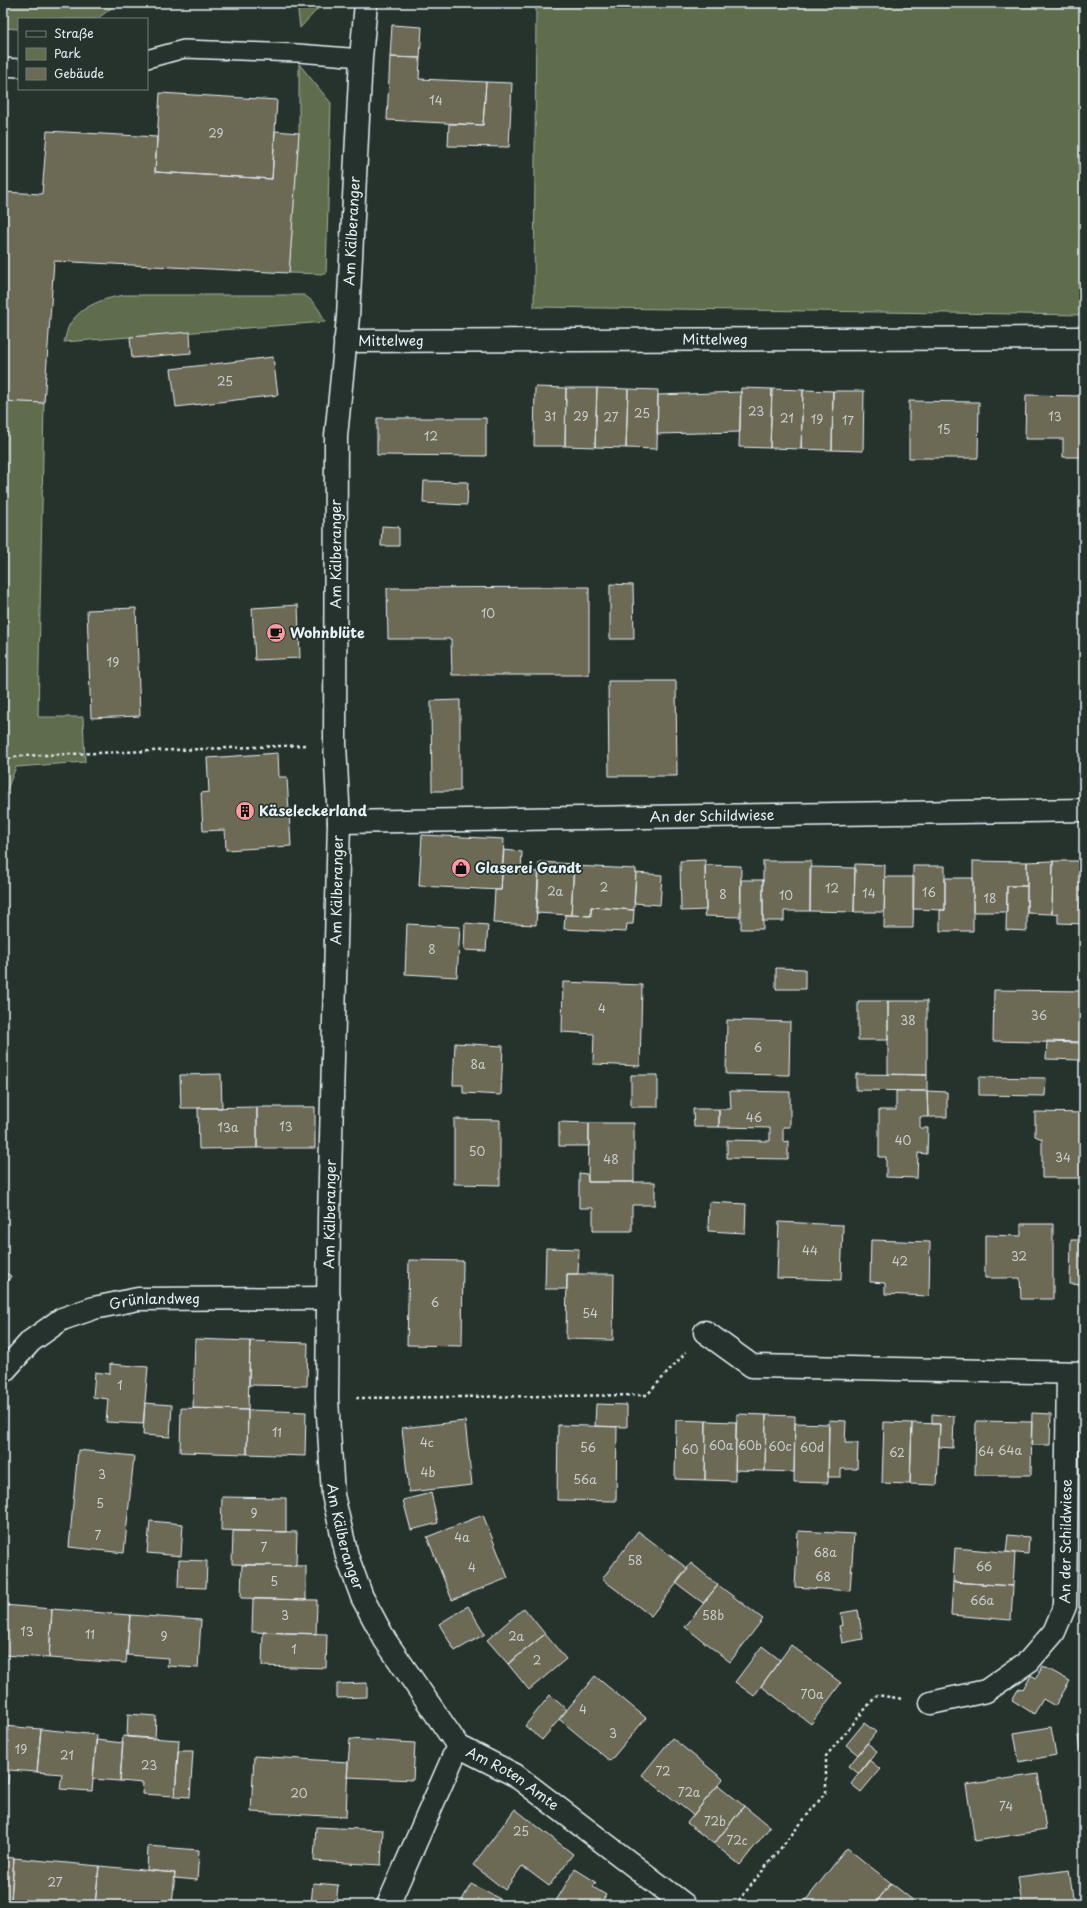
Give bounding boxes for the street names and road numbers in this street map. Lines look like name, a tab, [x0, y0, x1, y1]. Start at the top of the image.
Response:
street label: Am Kälberanger	[338, 175, 365, 286]
street label: Mittelweg	[682, 328, 748, 350]
street label: Mittelweg	[358, 330, 424, 351]
street label: Am Kälberanger	[325, 499, 346, 609]
street label: An der Schildwiese	[649, 804, 775, 827]
street label: Am Kälberanger	[325, 835, 348, 945]
street label: Am Kälberanger	[318, 1159, 341, 1269]
street label: Grünlandweg	[107, 1288, 200, 1315]
street label: An der Schildwiese	[1054, 1478, 1077, 1604]
street label: Am Kälberanger	[322, 1483, 370, 1593]
street label: Am Roten Amte	[463, 1741, 564, 1815]

